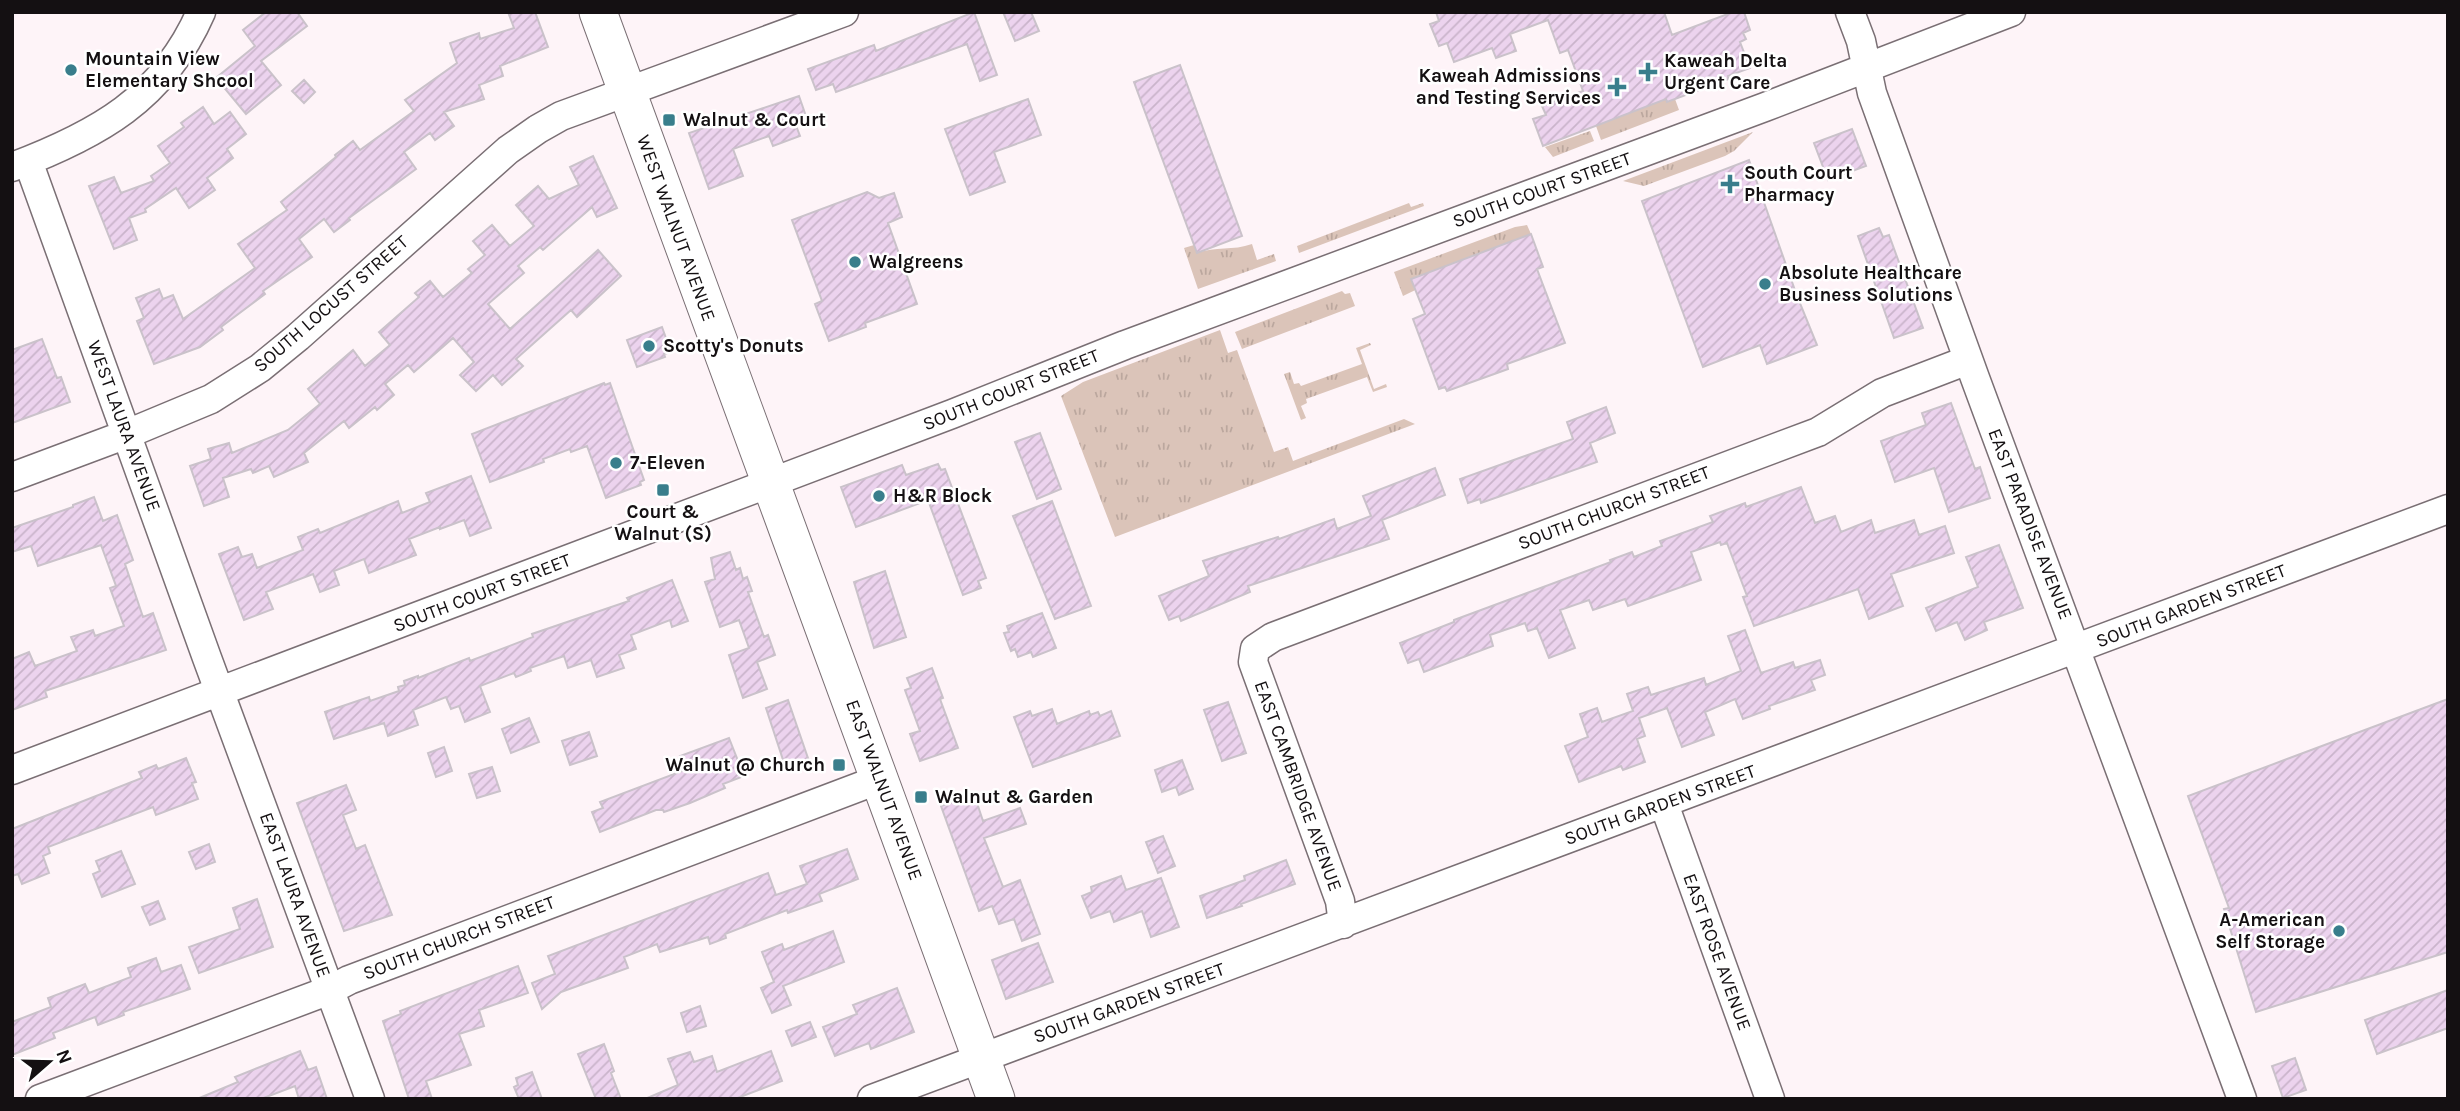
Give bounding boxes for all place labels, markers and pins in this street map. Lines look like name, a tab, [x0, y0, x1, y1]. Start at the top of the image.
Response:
place label: Mountain View Elementary Shcool	[85, 48, 254, 92]
place label: Kaweah Delta Urgent Care	[1664, 50, 1787, 94]
marker: Mountain View Elementary Shcool	[63, 62, 79, 78]
marker: Kaweah Delta Urgent Care	[1638, 62, 1658, 82]
place label: Kaweah Admissions and Testing Services	[1416, 65, 1601, 109]
marker: Kaweah Admissions and Testing Services	[1607, 77, 1627, 97]
place label: Walnut & Court	[683, 109, 826, 131]
marker: Walnut & Court	[661, 112, 677, 128]
place label: South Court Pharmacy	[1744, 162, 1853, 206]
marker: South Court Pharmacy	[1722, 176, 1738, 192]
place label: Walgreens	[869, 251, 964, 273]
marker: Walgreens	[847, 254, 863, 270]
place label: Absolute Healthcare Business Solutions	[1779, 262, 1962, 306]
marker: Absolute Healthcare Business Solutions	[1757, 276, 1773, 292]
place label: Scotty's Donuts	[663, 335, 804, 357]
marker: Scotty's Donuts	[641, 338, 657, 354]
place label: 7-Eleven	[630, 452, 705, 474]
marker: 7-Eleven	[608, 455, 624, 471]
marker: Court & Walnut (S)	[655, 482, 671, 498]
place label: H&R Block	[893, 485, 992, 507]
marker: H&R Block	[871, 488, 887, 504]
place label: Court & Walnut (S)	[614, 501, 712, 545]
place label: Walnut @ Church	[665, 754, 825, 776]
marker: Walnut @ Church	[831, 757, 847, 773]
place label: Walnut & Garden	[935, 786, 1093, 808]
marker: Walnut & Garden	[913, 789, 929, 805]
place label: A-American Self Storage	[2215, 909, 2325, 953]
marker: A-American Self Storage	[2331, 923, 2347, 939]

